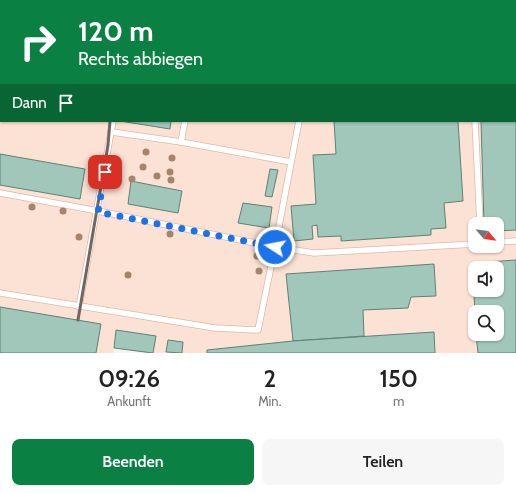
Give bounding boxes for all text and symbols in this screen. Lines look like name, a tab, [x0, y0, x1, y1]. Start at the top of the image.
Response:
text: 120 m	[78, 14, 154, 48]
icon: right	[12, 16, 64, 68]
text: Rechts abbiegen	[78, 48, 203, 70]
icon: arrive	[55, 92, 77, 114]
text: Dann	[12, 94, 47, 112]
pin	[88, 155, 122, 189]
icon: arrive	[94, 161, 116, 183]
north arrow	[468, 217, 504, 253]
map controls	[468, 217, 504, 341]
position arrow	[254, 226, 296, 268]
button: sound	[468, 261, 504, 297]
button: search	[468, 305, 504, 341]
text: 09:26	[98, 364, 160, 393]
text: 2	[263, 364, 276, 393]
text: 150	[380, 364, 418, 393]
text: Ankunft	[107, 393, 151, 409]
text: Min.	[258, 393, 281, 409]
text: m	[393, 393, 404, 409]
button: Beenden	[12, 439, 254, 485]
button: Teilen	[262, 439, 504, 485]

